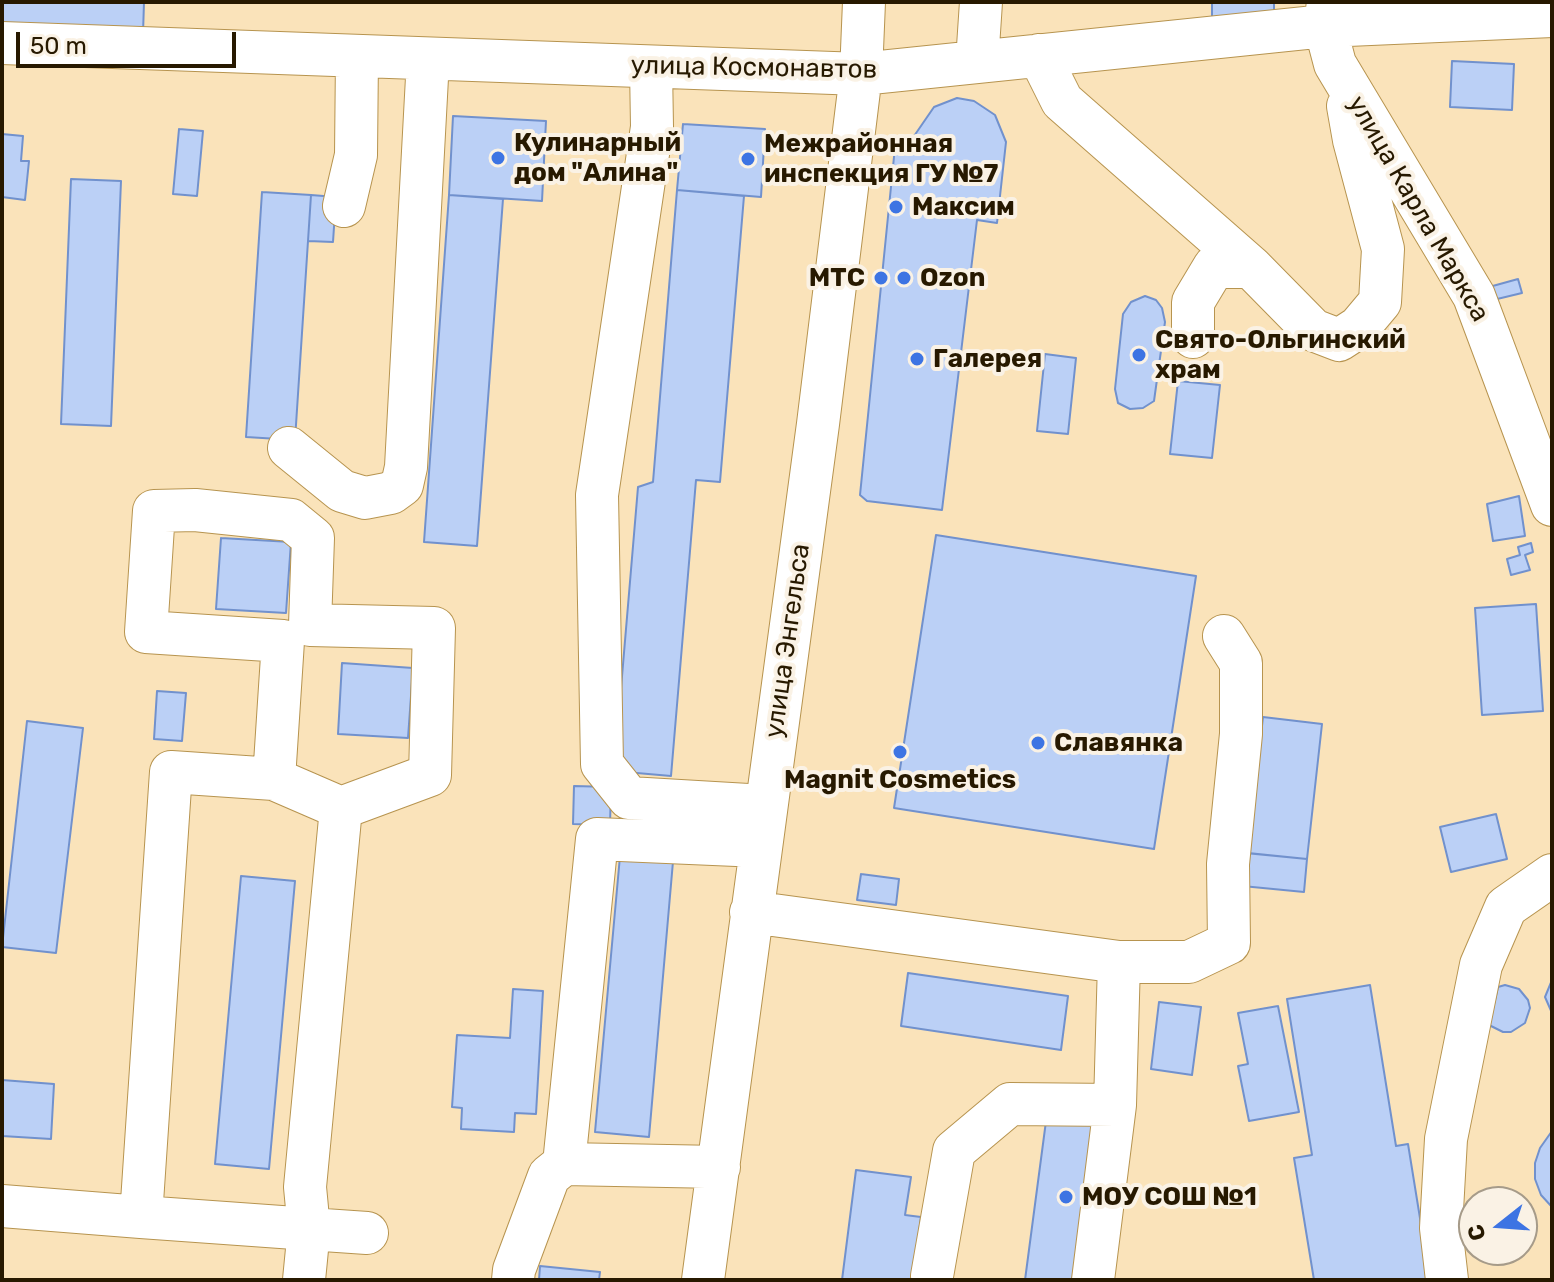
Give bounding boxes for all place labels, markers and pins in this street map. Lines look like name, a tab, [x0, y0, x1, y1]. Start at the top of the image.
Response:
place label: Кулинарный дом "Алина"	[514, 127, 681, 188]
place label: Межрайонная инспекция ГУ №7	[764, 128, 999, 190]
marker: Кулинарный дом "Алина"	[489, 149, 507, 167]
marker: Межрайонная инспекция ГУ №7	[739, 150, 757, 168]
place label: Максим	[912, 191, 1015, 223]
marker: Максим	[887, 198, 905, 216]
place label: МТС	[809, 262, 865, 294]
place label: Ozon	[920, 262, 985, 294]
marker: МТС	[872, 269, 890, 287]
marker: Ozon	[895, 269, 913, 287]
place label: Свято-Ольгинский храм	[1155, 324, 1406, 386]
place label: Галерея	[933, 343, 1042, 375]
marker: Свято-Ольгинский храм	[1130, 346, 1148, 364]
marker: Галерея	[908, 350, 926, 368]
place label: Славянка	[1054, 727, 1183, 759]
marker: Славянка	[1029, 734, 1047, 752]
marker: Magnit Cosmetics	[891, 743, 909, 761]
place label: Magnit Cosmetics	[784, 764, 1016, 796]
place label: МОУ СОШ №1	[1082, 1181, 1257, 1213]
marker: МОУ СОШ №1	[1057, 1188, 1075, 1206]

